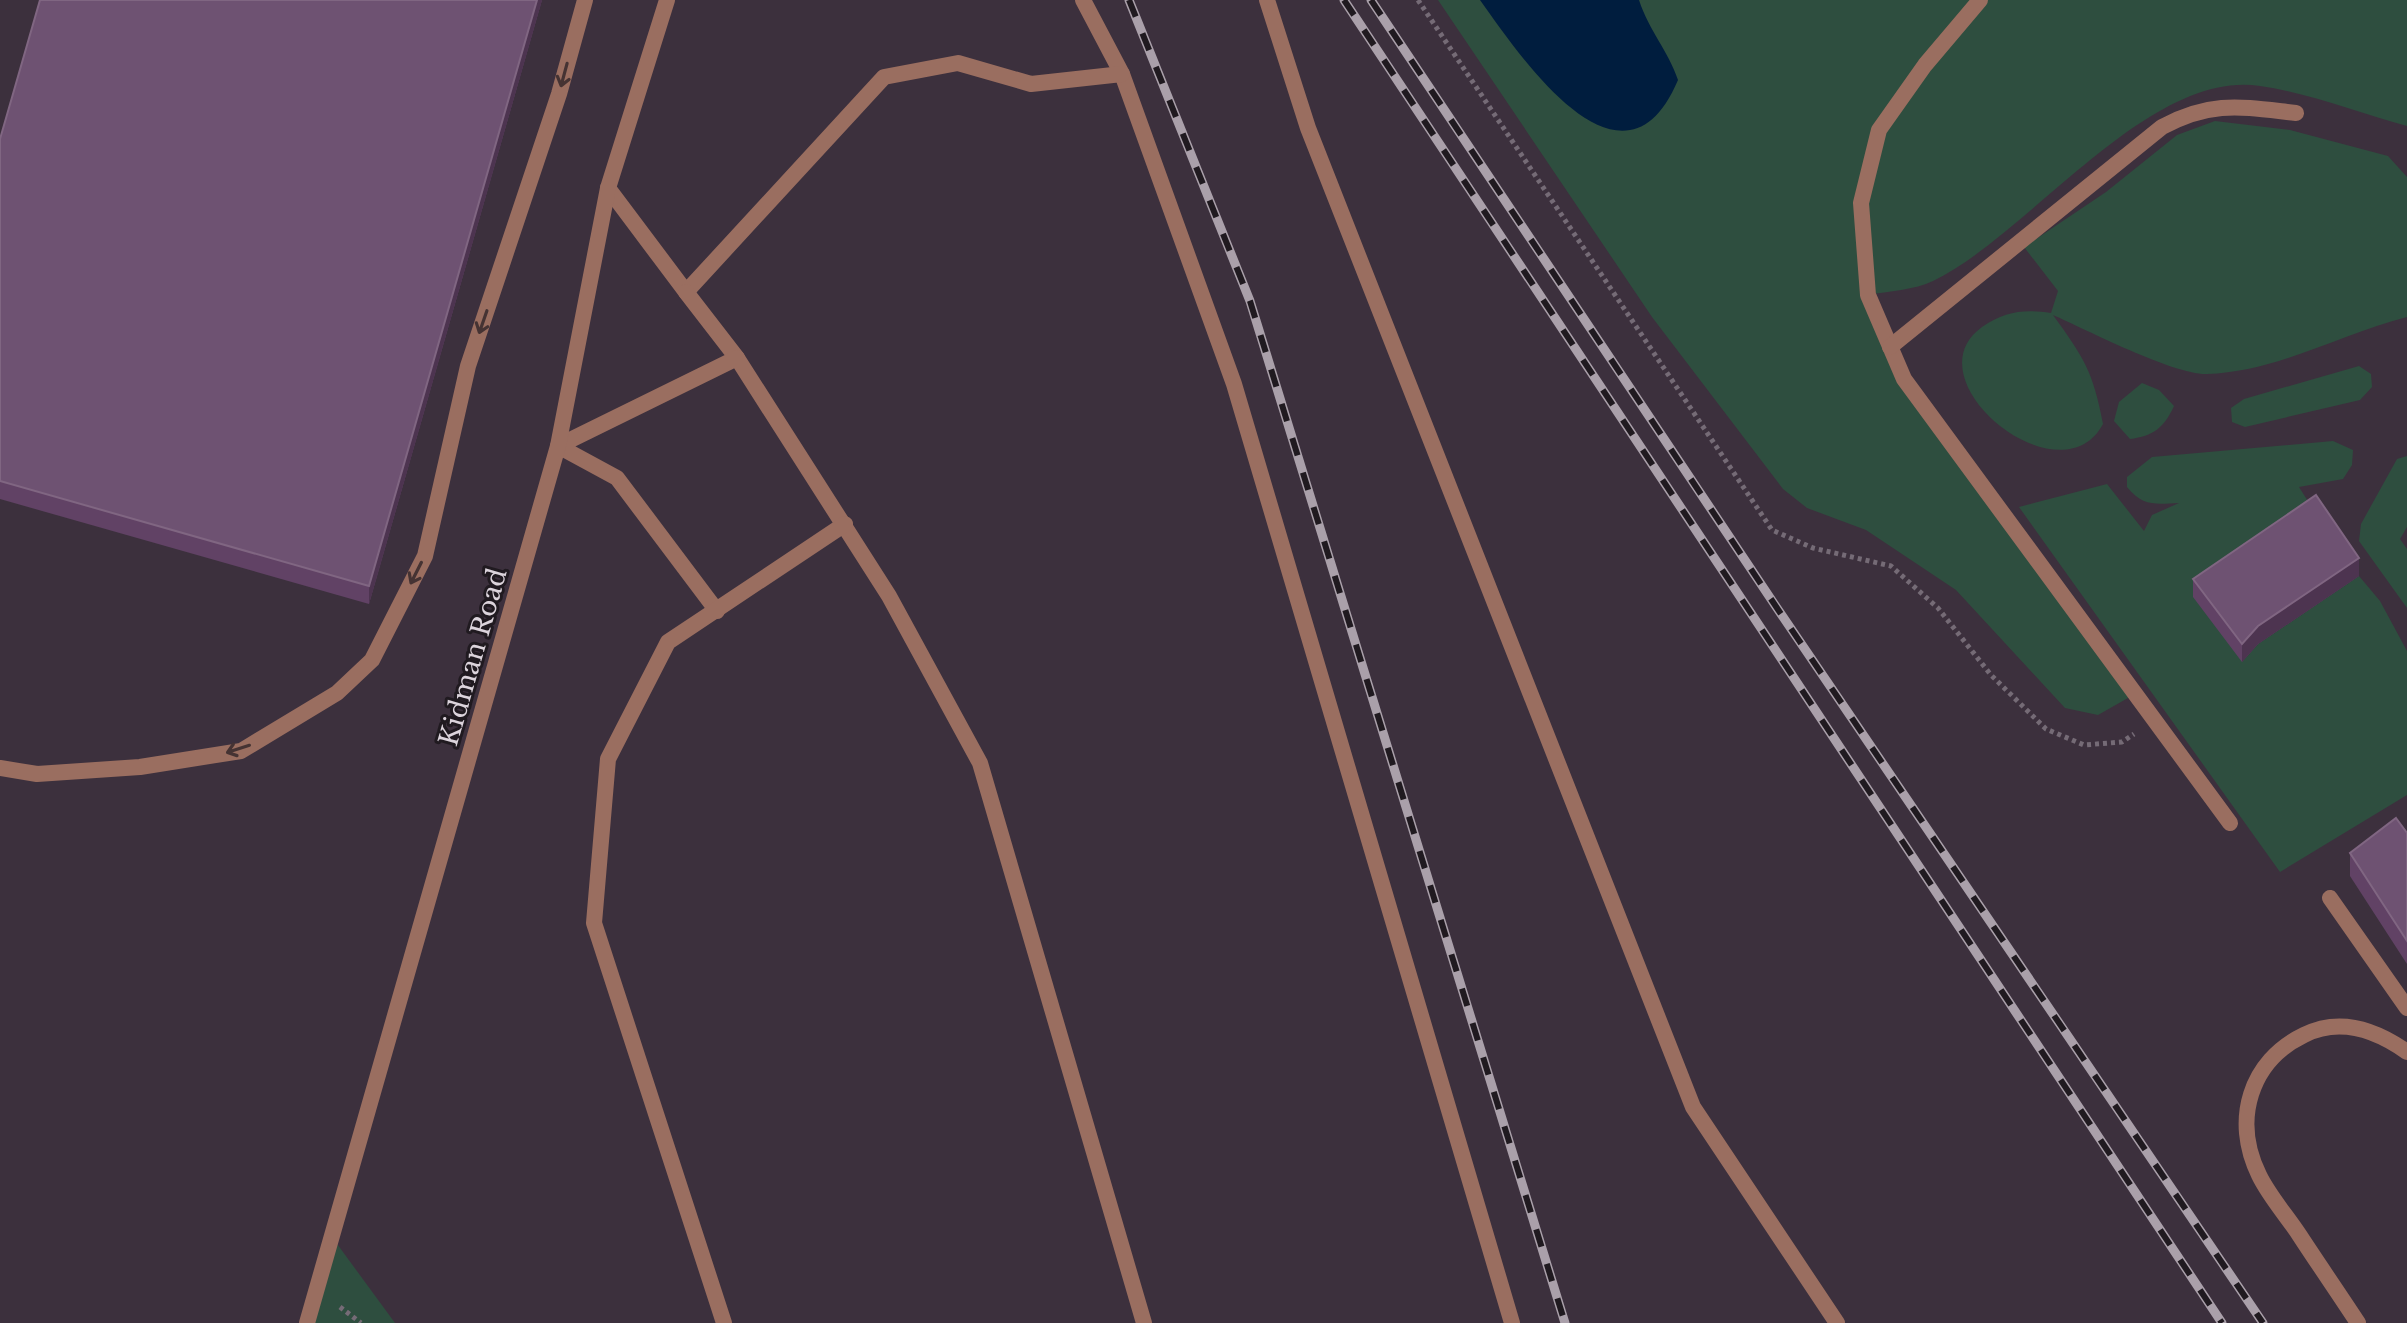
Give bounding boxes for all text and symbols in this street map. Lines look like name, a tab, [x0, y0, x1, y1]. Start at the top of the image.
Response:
one-way arrow	[556, 62, 571, 88]
one-way arrow	[474, 309, 489, 334]
one-way arrow	[408, 560, 423, 584]
street label: Kidman Road	[432, 564, 514, 750]
one-way arrow	[226, 743, 251, 758]

